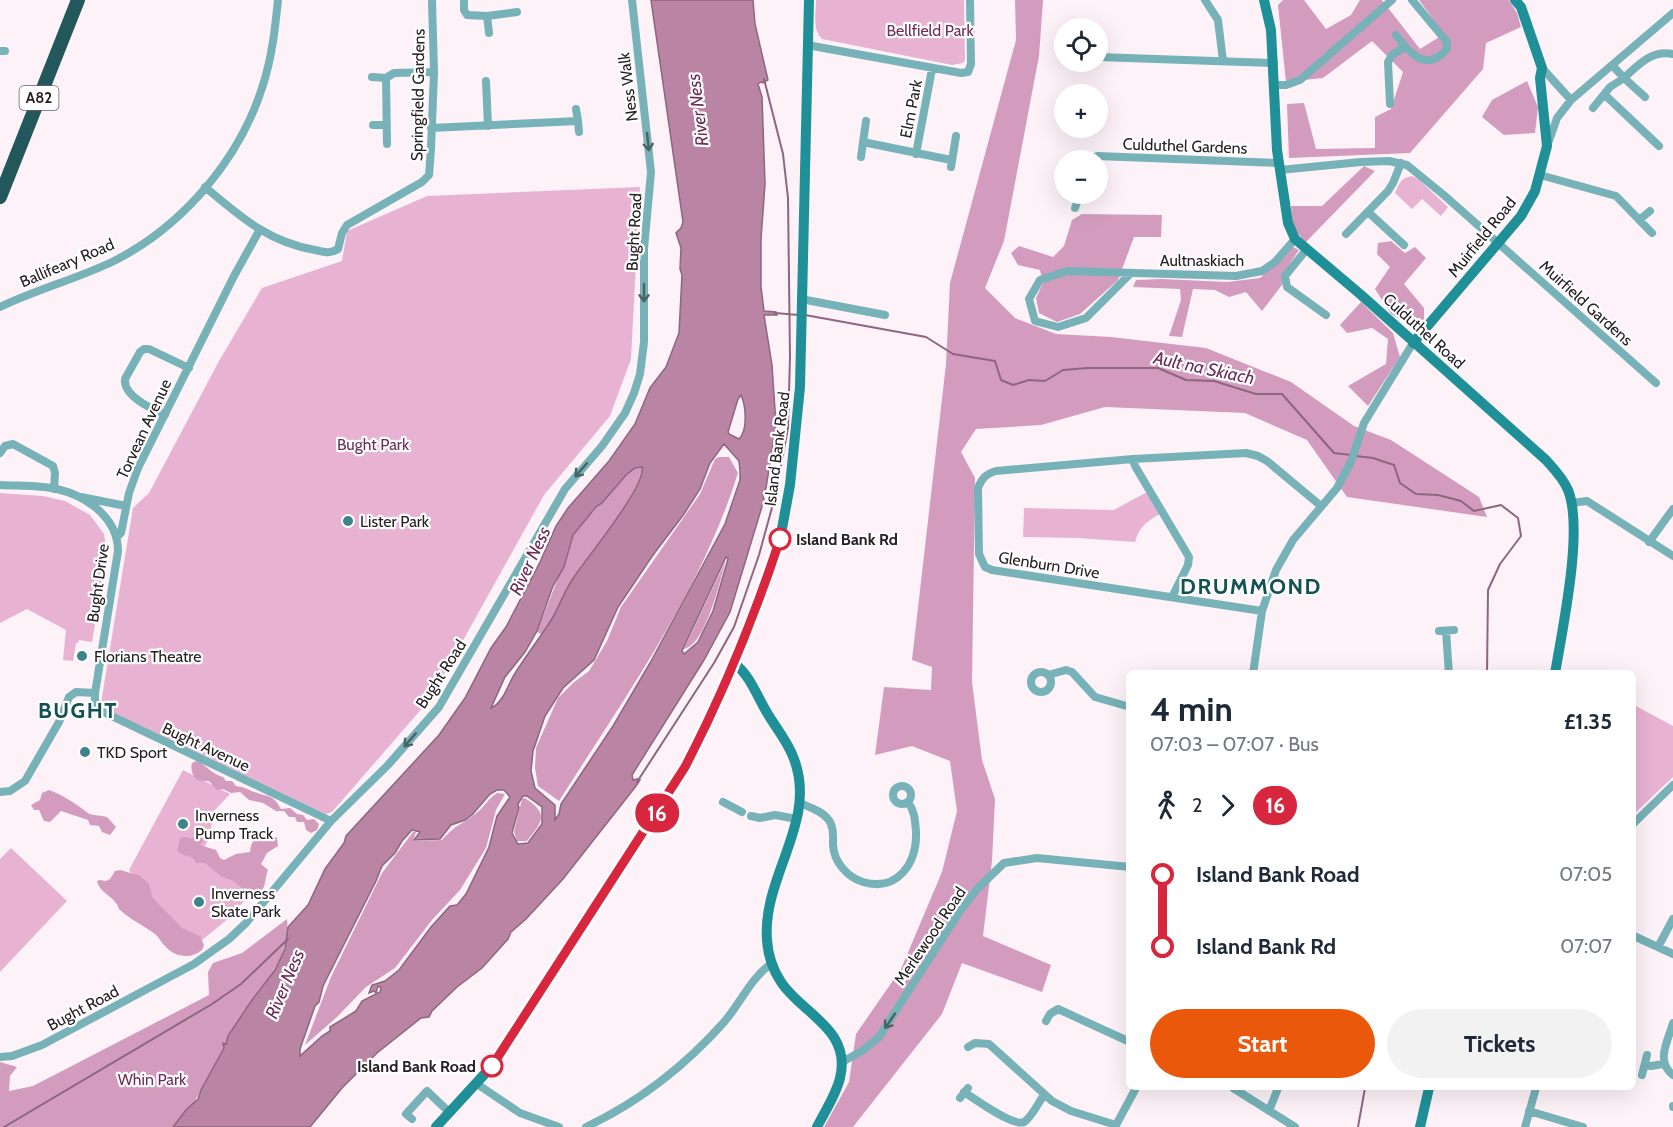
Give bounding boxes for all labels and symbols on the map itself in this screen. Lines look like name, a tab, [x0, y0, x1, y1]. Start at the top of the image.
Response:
park label: Bellfield Park	[886, 21, 974, 40]
street label: Springfield Gardens	[407, 28, 429, 161]
street label: Ness Walk	[614, 51, 642, 123]
water label: River Ness	[683, 72, 713, 148]
street label: Elm Park	[896, 77, 926, 140]
road number: A82	[20, 86, 58, 110]
one-way arrow	[643, 131, 654, 151]
street label: Culduthel Gardens	[1122, 134, 1248, 158]
street label: Bught Road	[622, 193, 646, 271]
street label: Muirfield Road	[1444, 193, 1520, 281]
street label: Ballifeary Road	[17, 235, 117, 291]
street label: Aultnaskiach	[1160, 251, 1244, 270]
street label: Muirfield Gardens	[1536, 256, 1637, 350]
one-way arrow	[638, 282, 650, 302]
street label: Culduthel Road	[1379, 289, 1469, 373]
water label: Ault na Skiach	[1151, 346, 1256, 389]
street label: Torvean Avenue	[113, 376, 175, 482]
street label: Island Bank Road	[761, 391, 793, 507]
park label: Bught Park	[337, 435, 410, 454]
one-way arrow	[575, 462, 588, 478]
place label: Lister Park	[360, 512, 430, 531]
marker: Lister Park	[341, 514, 355, 528]
water label: River Ness	[505, 523, 555, 599]
marker: Island Bank Rd	[769, 528, 791, 550]
place label: Island Bank Rd	[796, 530, 898, 549]
street label: Bught Drive	[83, 542, 113, 624]
street label: Glenburn Drive	[997, 548, 1101, 582]
district label: DRUMMOND	[1180, 573, 1322, 600]
street label: Bught Road	[412, 636, 470, 712]
place label: Florians Theatre	[94, 647, 201, 666]
marker: Florians Theatre	[75, 649, 89, 663]
district label: BUGHT	[38, 697, 118, 724]
street label: Bught Avenue	[159, 719, 253, 775]
one-way arrow	[403, 732, 417, 747]
place label: TKD Sport	[97, 743, 168, 762]
marker: TKD Sport	[78, 745, 92, 759]
line badge: 16	[630, 794, 684, 832]
place label: Inverness Pump Track	[195, 806, 274, 843]
marker: Inverness Pump Track	[176, 817, 190, 831]
street label: Merlewood Road	[890, 883, 970, 989]
place label: Inverness Skate Park	[211, 884, 282, 921]
marker: Inverness Skate Park	[192, 895, 206, 909]
water label: River Ness	[261, 946, 309, 1022]
street label: Bught Road	[44, 981, 122, 1035]
one-way arrow	[883, 1012, 896, 1029]
marker: Island Bank Road	[481, 1055, 503, 1077]
place label: Island Bank Road	[357, 1057, 476, 1076]
park label: Whin Park	[118, 1070, 187, 1089]

